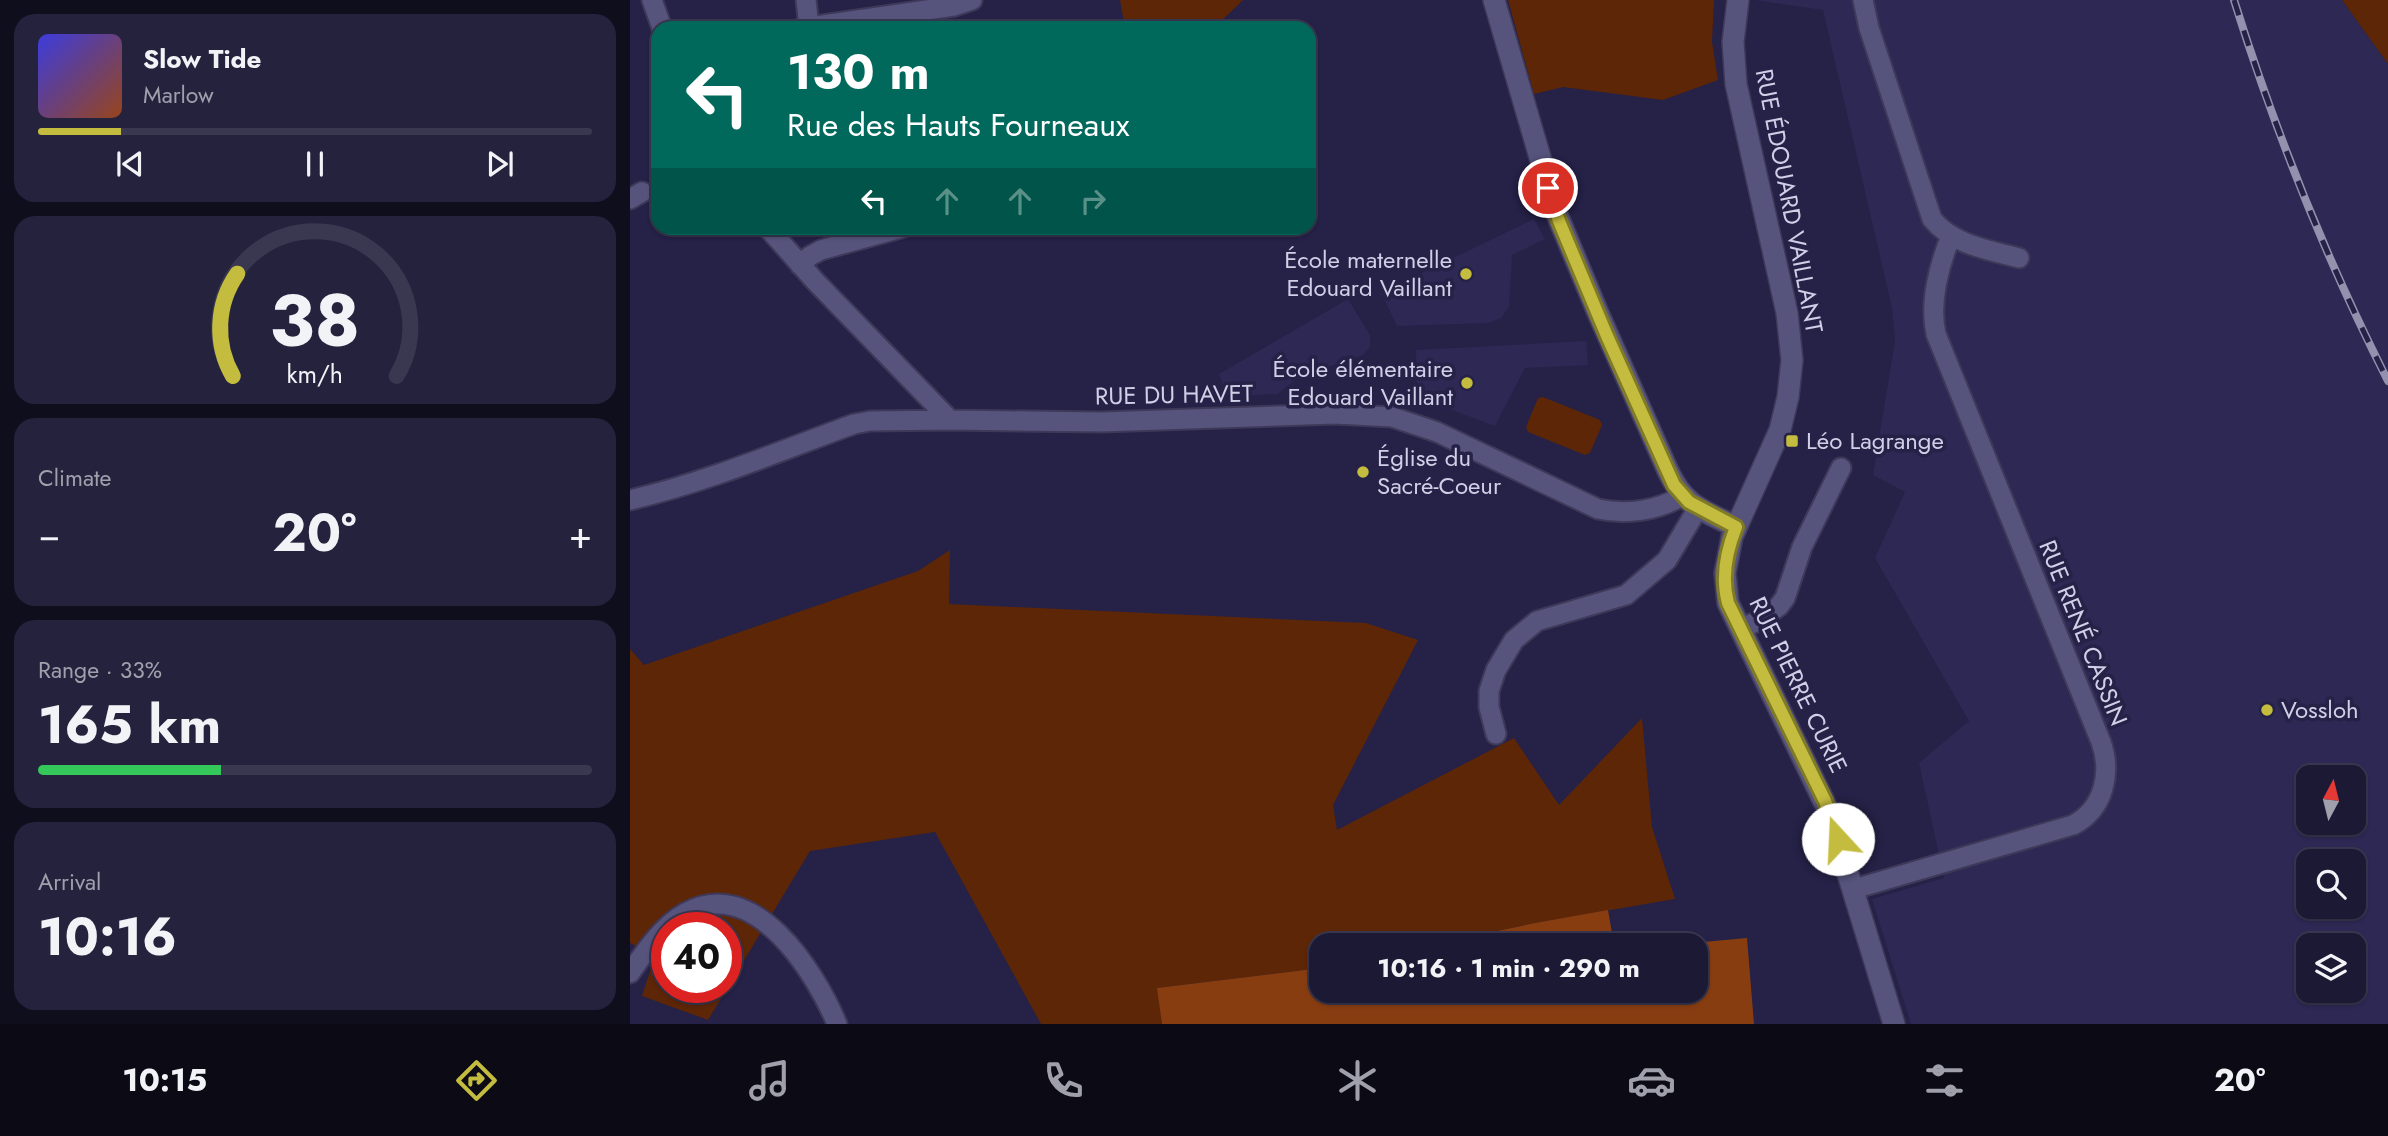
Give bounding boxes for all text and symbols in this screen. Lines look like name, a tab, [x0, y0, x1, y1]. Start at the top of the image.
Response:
text: 130 m	[787, 37, 930, 107]
text: Slow Tide	[143, 40, 262, 78]
icon: left	[672, 49, 763, 140]
street label: RUE ÉDOUARD VAILLANT	[1747, 66, 1832, 336]
text: Marlow	[143, 78, 214, 112]
text: Rue des Hauts Fourneaux	[787, 102, 1129, 148]
icon: previous	[111, 145, 149, 183]
icon: pause	[296, 145, 334, 183]
icon: next	[481, 145, 519, 183]
pin	[1518, 158, 1578, 218]
icon: arrive	[1529, 169, 1567, 207]
icon: left	[855, 182, 893, 220]
icon: ahead	[928, 182, 966, 220]
icon: ahead	[1001, 182, 1039, 220]
icon: right	[1074, 182, 1112, 220]
place label: École maternelle Edouard Vaillant	[1284, 242, 1452, 305]
marker: École maternelle Edouard Vaillant	[1458, 266, 1474, 282]
text: 38	[270, 268, 360, 373]
place label: École élémentaire Edouard Vaillant	[1272, 351, 1453, 414]
text: km/h	[287, 356, 343, 392]
marker: École élémentaire Edouard Vaillant	[1459, 375, 1475, 391]
street label: RUE DU HAVET	[1095, 376, 1253, 413]
place label: Léo Lagrange	[1806, 423, 1944, 458]
marker: Léo Lagrange	[1784, 433, 1800, 449]
place label: Église du Sacré-Coeur	[1377, 440, 1502, 503]
text: Climate	[38, 461, 111, 495]
marker: Église du Sacré-Coeur	[1355, 464, 1371, 480]
text: 20°	[273, 495, 357, 571]
text: −	[38, 507, 60, 562]
text: +	[569, 507, 592, 562]
street label: RUE RENÉ CASSIN	[2030, 535, 2137, 731]
street label: RUE PIERRE CURIE	[1741, 591, 1856, 779]
text: Range · 33%	[38, 653, 162, 687]
text: 165 km	[38, 687, 221, 763]
place label: Vossloh	[2281, 692, 2359, 727]
marker: Vossloh	[2259, 702, 2275, 718]
north arrow	[2296, 765, 2366, 835]
map controls	[2296, 765, 2366, 1003]
position arrow	[1801, 802, 1875, 876]
button: search	[2296, 849, 2366, 919]
text: Arrival	[38, 865, 101, 899]
text: 10:16	[38, 899, 177, 975]
speed limit sign: 40	[651, 912, 742, 1003]
button: layers	[2296, 933, 2366, 1003]
text: 10:16 · 1 min · 290 m	[1377, 949, 1640, 987]
icon: directions	[452, 1056, 501, 1105]
icon: music	[745, 1056, 794, 1105]
icon: phone	[1039, 1056, 1088, 1105]
icon: climate	[1333, 1056, 1382, 1105]
icon: car	[1627, 1056, 1676, 1105]
icon: filters	[1920, 1056, 1969, 1105]
text: 10:15	[122, 1057, 207, 1103]
text: 20°	[2214, 1057, 2266, 1103]

